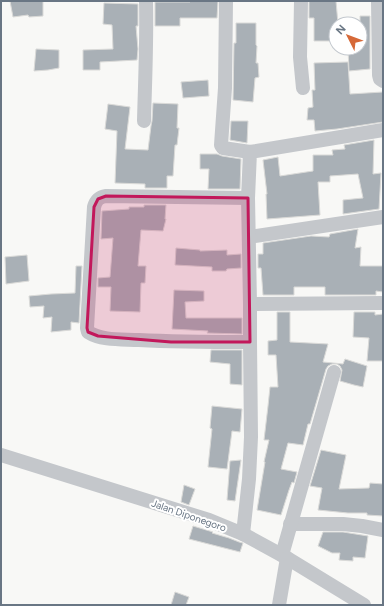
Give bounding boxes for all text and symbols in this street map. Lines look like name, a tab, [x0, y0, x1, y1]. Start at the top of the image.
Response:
north arrow	[328, 16, 368, 56]
text: N	[333, 22, 349, 37]
street label: Jalan Diponegoro	[150, 497, 228, 534]

